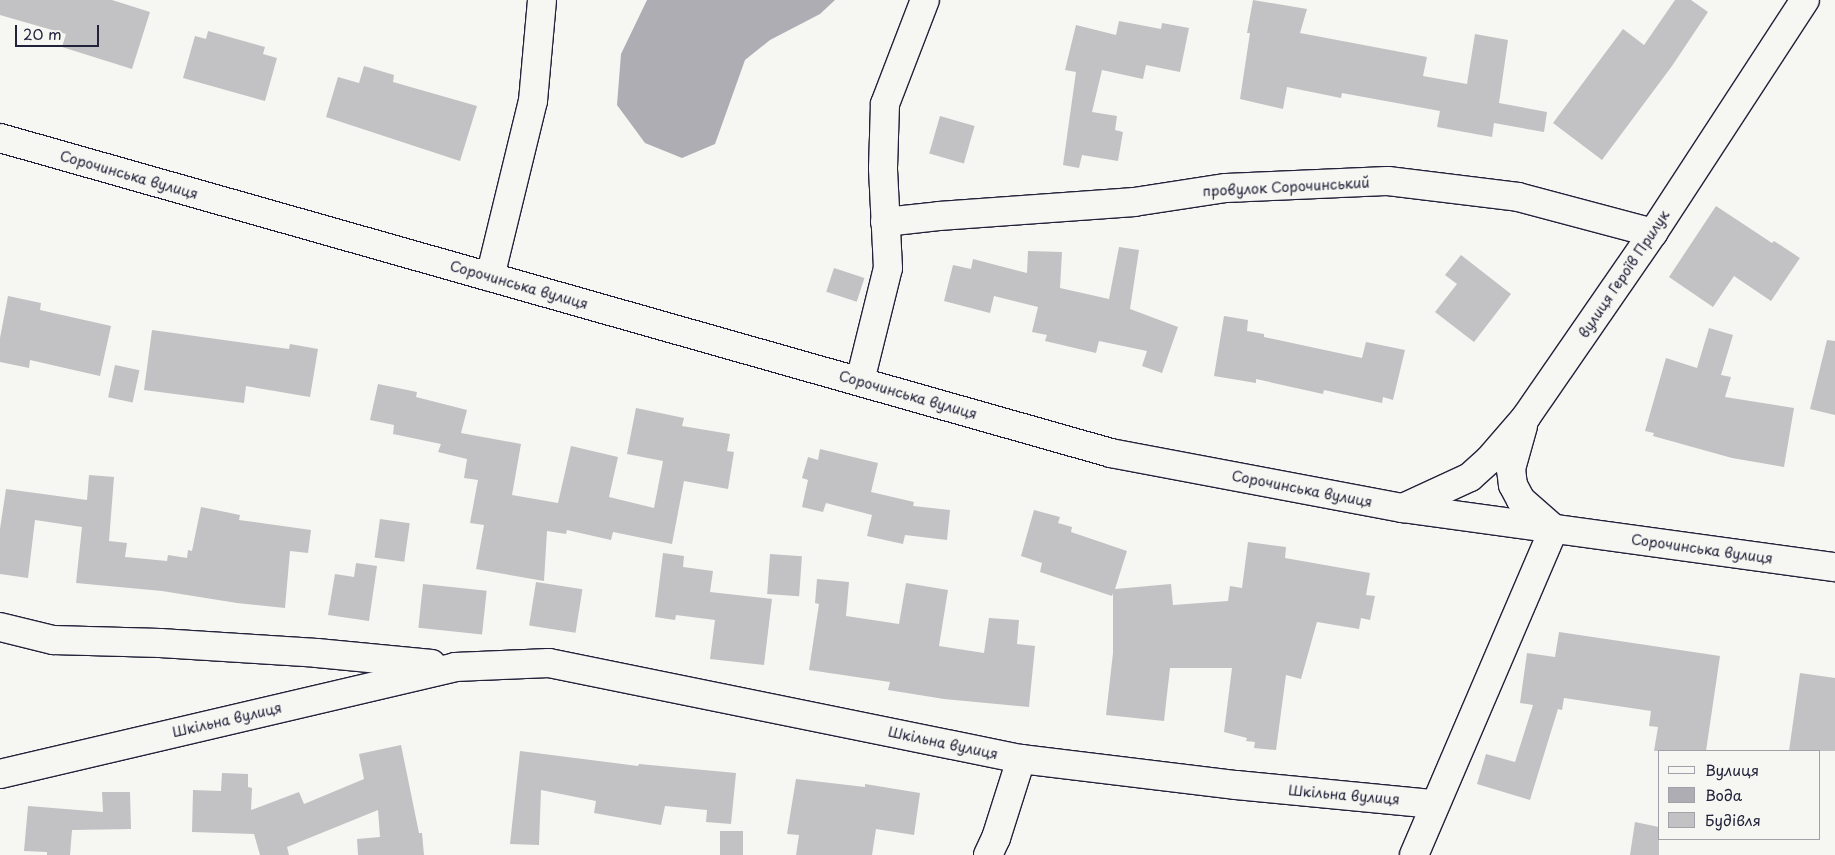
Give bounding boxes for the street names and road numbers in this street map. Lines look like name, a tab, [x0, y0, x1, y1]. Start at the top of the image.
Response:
street label: Сорочинська вулиця	[58, 147, 200, 203]
street label: провулок Сорочинський	[1202, 174, 1370, 200]
street label: вулиця Героїв Прилук	[1575, 207, 1673, 341]
street label: Сорочинська вулиця	[448, 257, 590, 313]
street label: Сорочинська вулиця	[837, 367, 979, 423]
street label: Сорочинська вулиця	[1230, 467, 1374, 511]
street label: Сорочинська вулиця	[1630, 531, 1774, 567]
street label: Шкільна вулиця	[170, 699, 284, 741]
street label: Шкільна вулиця	[886, 723, 1000, 763]
street label: Шкільна вулиця	[1287, 782, 1401, 808]

